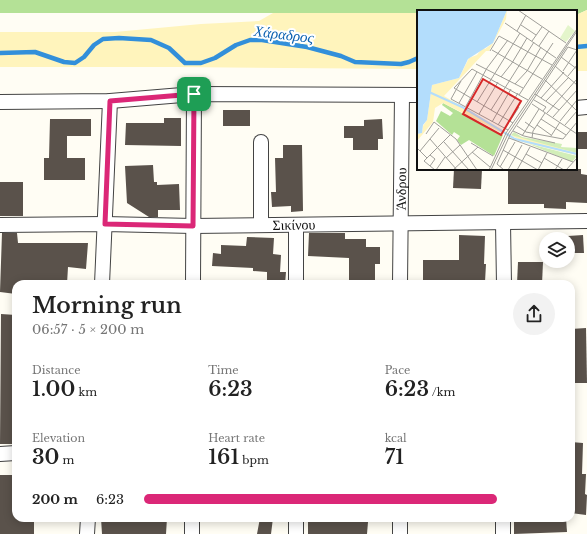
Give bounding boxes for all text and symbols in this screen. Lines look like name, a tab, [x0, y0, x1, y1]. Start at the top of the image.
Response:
inset map	[417, 10, 577, 170]
water label: Χάραδρος	[252, 21, 316, 47]
pin	[177, 77, 211, 111]
icon: arrive	[183, 83, 205, 105]
street label: Άνδρου	[392, 167, 410, 211]
street label: Σικίνου	[272, 215, 316, 234]
map controls	[539, 232, 575, 268]
button: layers	[539, 232, 575, 268]
text: Morning run	[32, 292, 182, 319]
button: share	[513, 293, 555, 335]
text: 06:57 · 5 × 200 m	[32, 321, 144, 338]
text: Distance	[32, 363, 81, 377]
text: Time	[208, 363, 239, 377]
text: Pace	[385, 363, 410, 377]
text: 1.00	[32, 377, 75, 401]
text: 6:23	[208, 377, 253, 401]
text: 6:23	[385, 377, 429, 401]
text: km	[75, 385, 97, 399]
text: /km	[429, 385, 455, 399]
text: Elevation	[32, 431, 85, 445]
text: Heart rate	[208, 431, 265, 445]
text: kcal	[385, 431, 407, 445]
text: 30	[32, 445, 59, 469]
text: 161	[208, 445, 239, 469]
text: 71	[385, 445, 404, 469]
text: m	[59, 453, 74, 467]
text: bpm	[239, 453, 269, 467]
text: 200 m	[32, 491, 78, 508]
text: 6:23	[96, 491, 124, 508]

